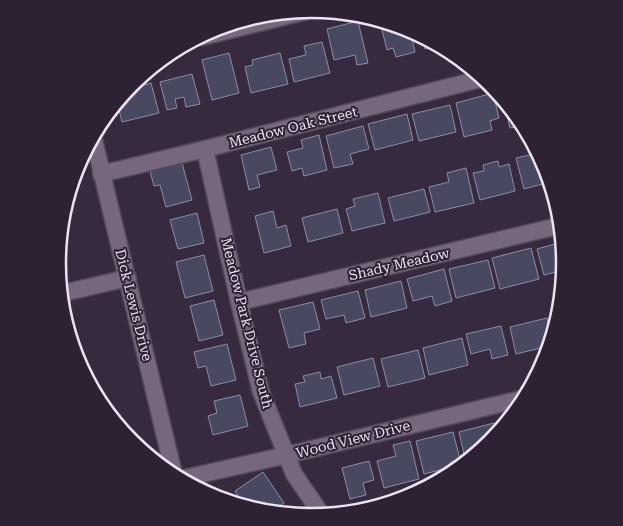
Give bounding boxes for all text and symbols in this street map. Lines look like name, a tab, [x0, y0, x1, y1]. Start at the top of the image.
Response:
street label: Meadow Oak Street	[227, 103, 359, 151]
street label: Meadow Park Drive South	[218, 236, 276, 410]
street label: Shady Meadow	[347, 245, 451, 283]
street label: Dick Lewis Drive	[112, 247, 156, 363]
street label: Wood View Drive	[294, 417, 412, 461]

